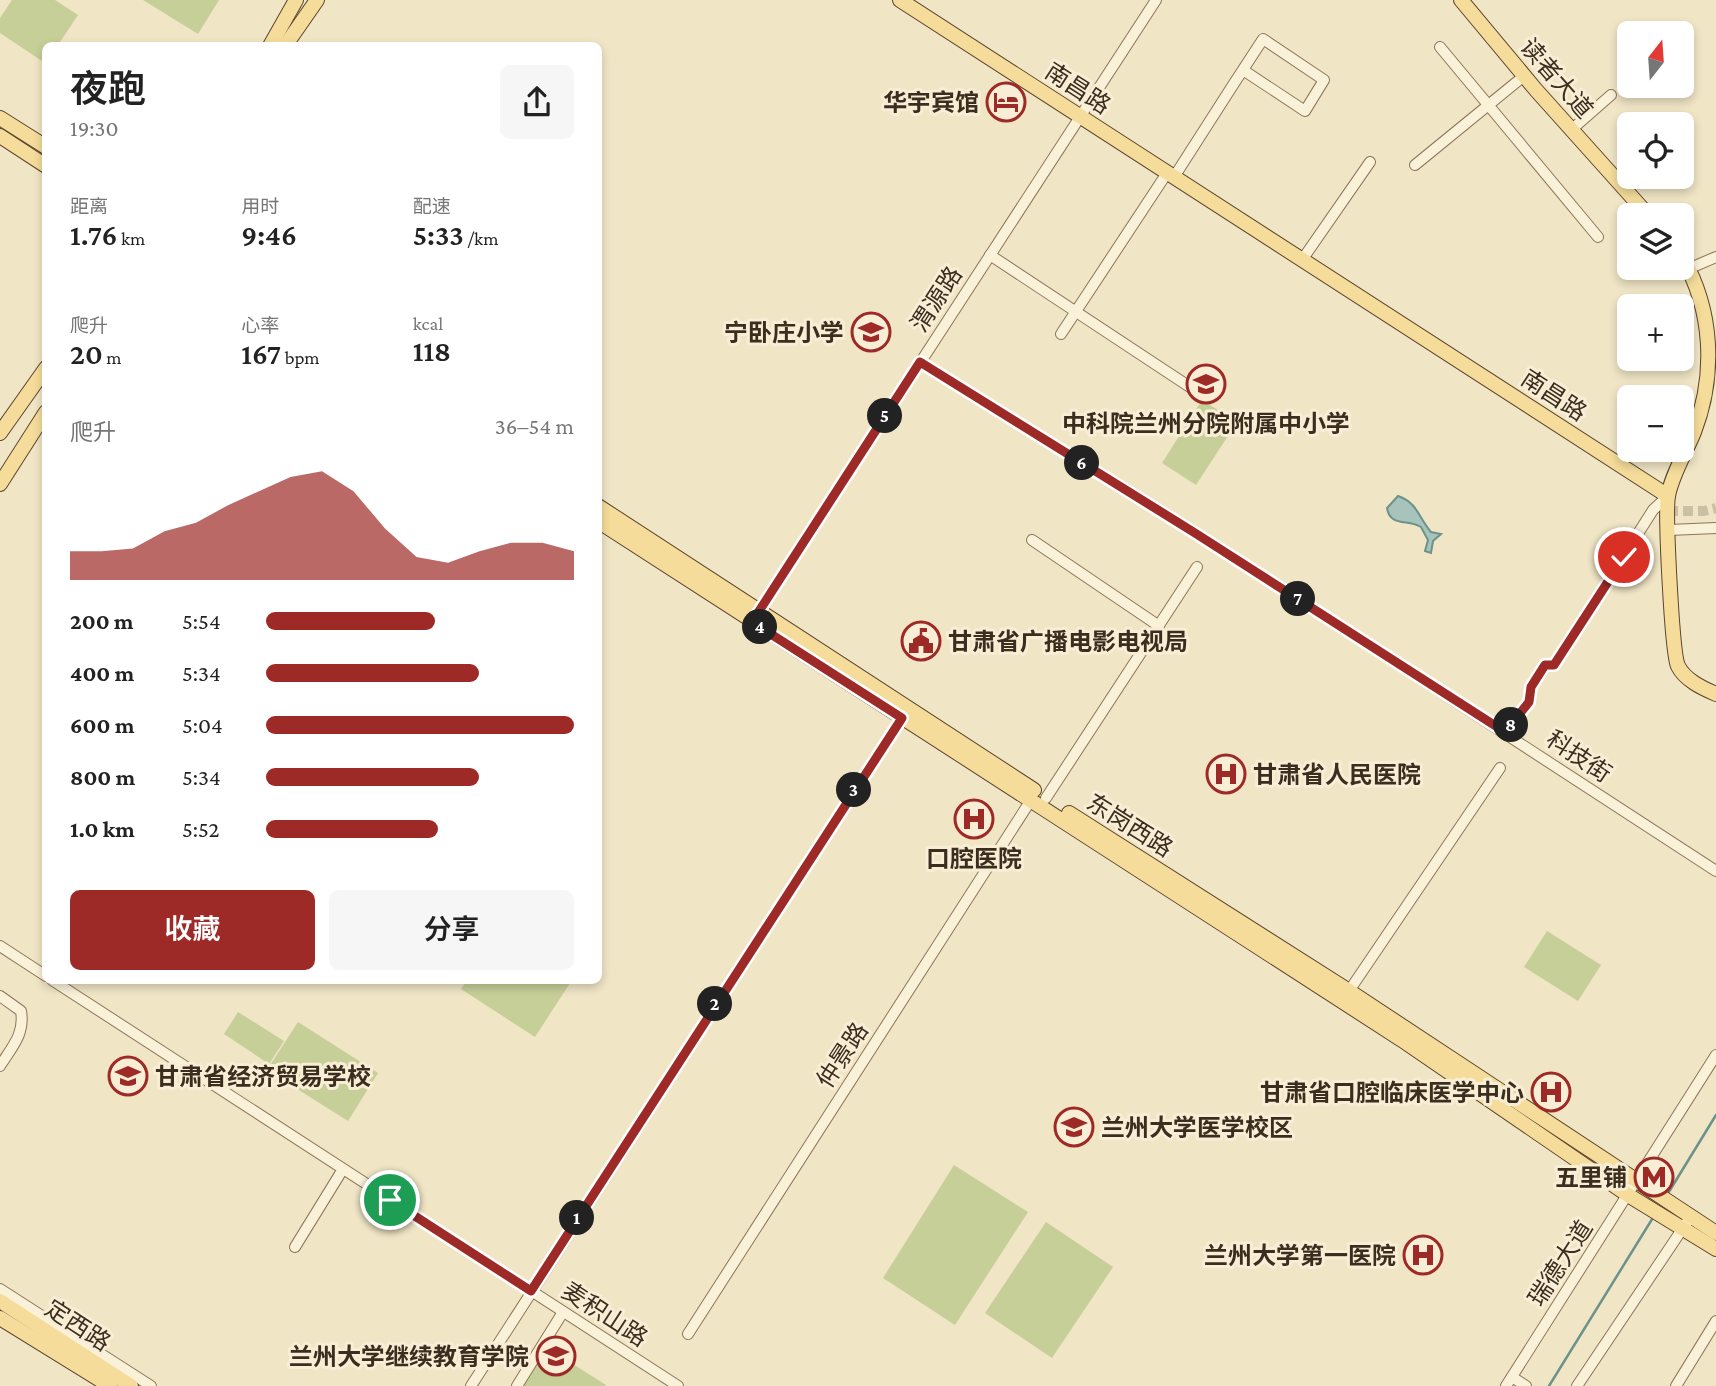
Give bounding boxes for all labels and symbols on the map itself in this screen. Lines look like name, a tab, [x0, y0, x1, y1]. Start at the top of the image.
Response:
north arrow	[1617, 21, 1694, 98]
street label: 读者大道	[1515, 33, 1599, 123]
street label: 南昌路	[1040, 57, 1116, 119]
hotel icon: 华宇宾馆	[985, 81, 1027, 123]
place label: 华宇宾馆	[883, 89, 979, 116]
street label: 渭源路	[905, 261, 967, 337]
school or university icon: 宁卧庄小学	[850, 311, 892, 353]
place label: 宁卧庄小学	[724, 319, 844, 346]
school or university icon: 中科院兰州分院附属中小学	[1185, 363, 1227, 405]
street label: 南昌路	[1516, 364, 1592, 426]
pin: 5	[868, 398, 903, 434]
place label: 中科院兰州分院附属中小学	[1062, 410, 1350, 437]
pin: 6	[1064, 446, 1100, 480]
pin	[1594, 527, 1654, 587]
pin: 7	[1280, 582, 1316, 616]
pin: 4	[742, 610, 778, 644]
public building icon: 甘肃省广播电影电视局	[900, 620, 942, 662]
place label: 甘肃省广播电影电视局	[948, 628, 1188, 655]
pin: 8	[1494, 708, 1528, 742]
street label: 科技街	[1542, 725, 1616, 787]
hospital icon: 甘肃省人民医院	[1205, 753, 1247, 795]
place label: 甘肃省人民医院	[1253, 761, 1421, 788]
pin: 3	[836, 772, 872, 808]
street label: 东岗西路	[1082, 788, 1178, 862]
hospital icon: 口腔医院	[953, 798, 995, 840]
place label: 口腔医院	[926, 845, 1022, 872]
pin: 2	[698, 986, 732, 1021]
street label: 仲景路	[811, 1017, 873, 1093]
school or university icon: 甘肃省经济贸易学校	[107, 1055, 149, 1097]
place label: 甘肃省经济贸易学校	[155, 1063, 371, 1090]
hospital icon: 甘肃省口腔临床医学中心	[1530, 1071, 1572, 1113]
place label: 甘肃省口腔临床医学中心	[1260, 1079, 1524, 1106]
school or university icon: 兰州大学医学校区	[1053, 1106, 1095, 1148]
place label: 兰州大学医学校区	[1101, 1114, 1293, 1141]
metro station icon: 五里铺	[1633, 1156, 1675, 1198]
place label: 五里铺	[1555, 1164, 1627, 1191]
pin	[360, 1170, 420, 1230]
pin: 1	[560, 1200, 594, 1236]
street label: 瑞德大道	[1523, 1215, 1597, 1311]
hospital icon: 兰州大学第一医院	[1402, 1234, 1444, 1276]
place label: 兰州大学第一医院	[1204, 1242, 1396, 1269]
street label: 麦积山路	[557, 1277, 653, 1351]
street label: 定西路	[40, 1294, 116, 1356]
school or university icon: 兰州大学继续教育学院	[535, 1335, 577, 1377]
place label: 兰州大学继续教育学院	[289, 1343, 529, 1370]

